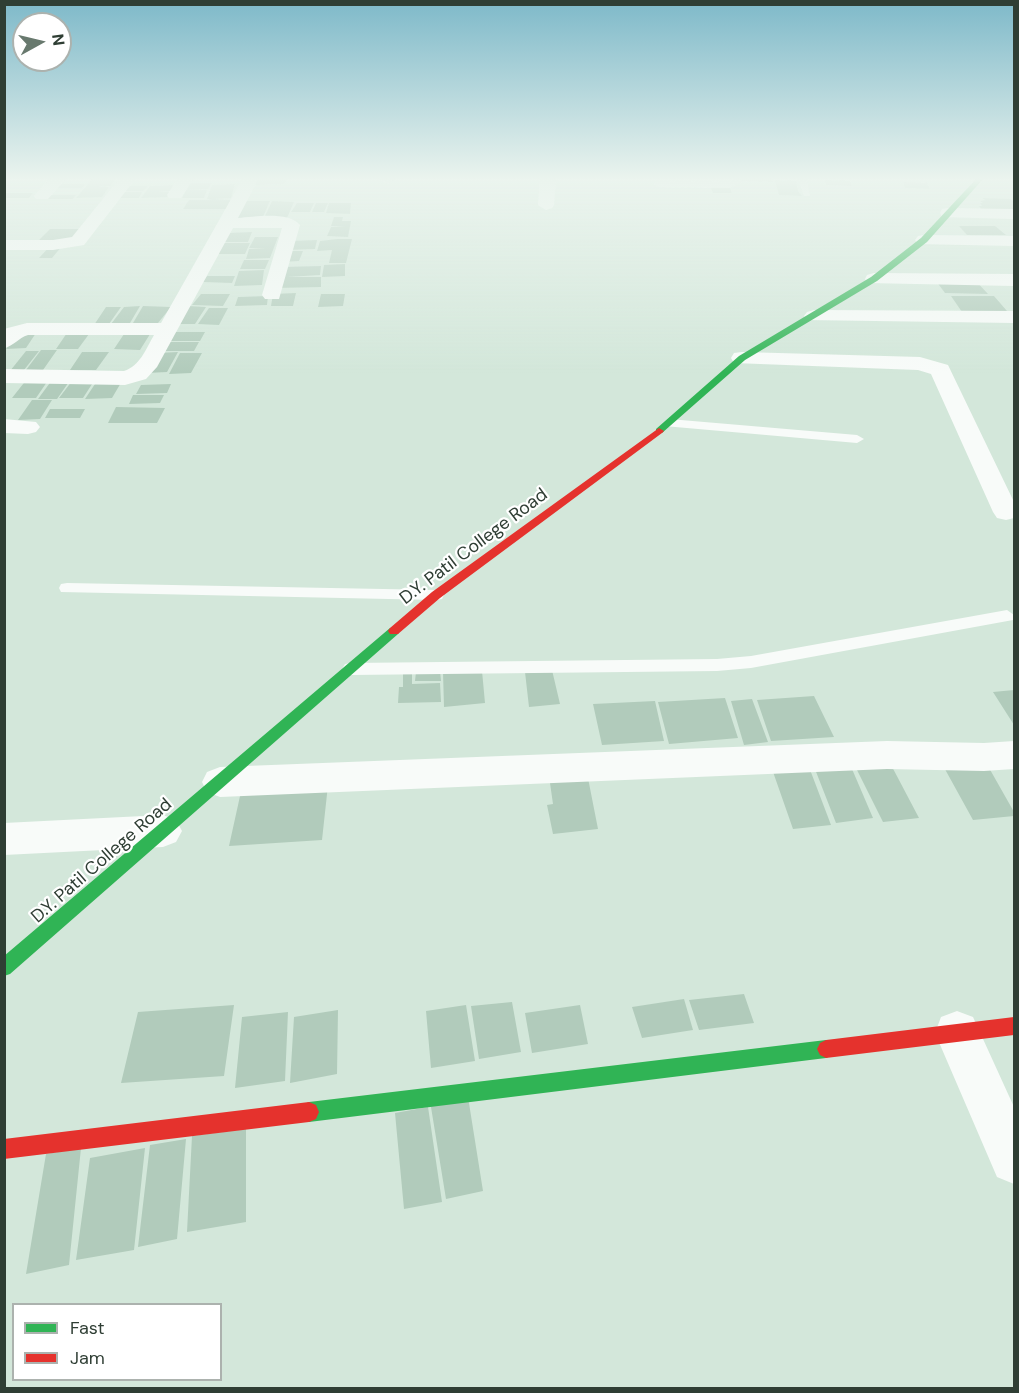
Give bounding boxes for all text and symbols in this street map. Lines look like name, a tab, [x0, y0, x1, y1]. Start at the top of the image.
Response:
north arrow	[12, 12, 72, 72]
text: N	[47, 32, 70, 47]
street label: D.Y. Patil College Road	[396, 484, 552, 610]
street label: D.Y. Patil College Road	[27, 794, 177, 928]
legend	[12, 1303, 222, 1381]
text: Fast	[70, 1316, 105, 1340]
text: Jam	[70, 1346, 105, 1370]

